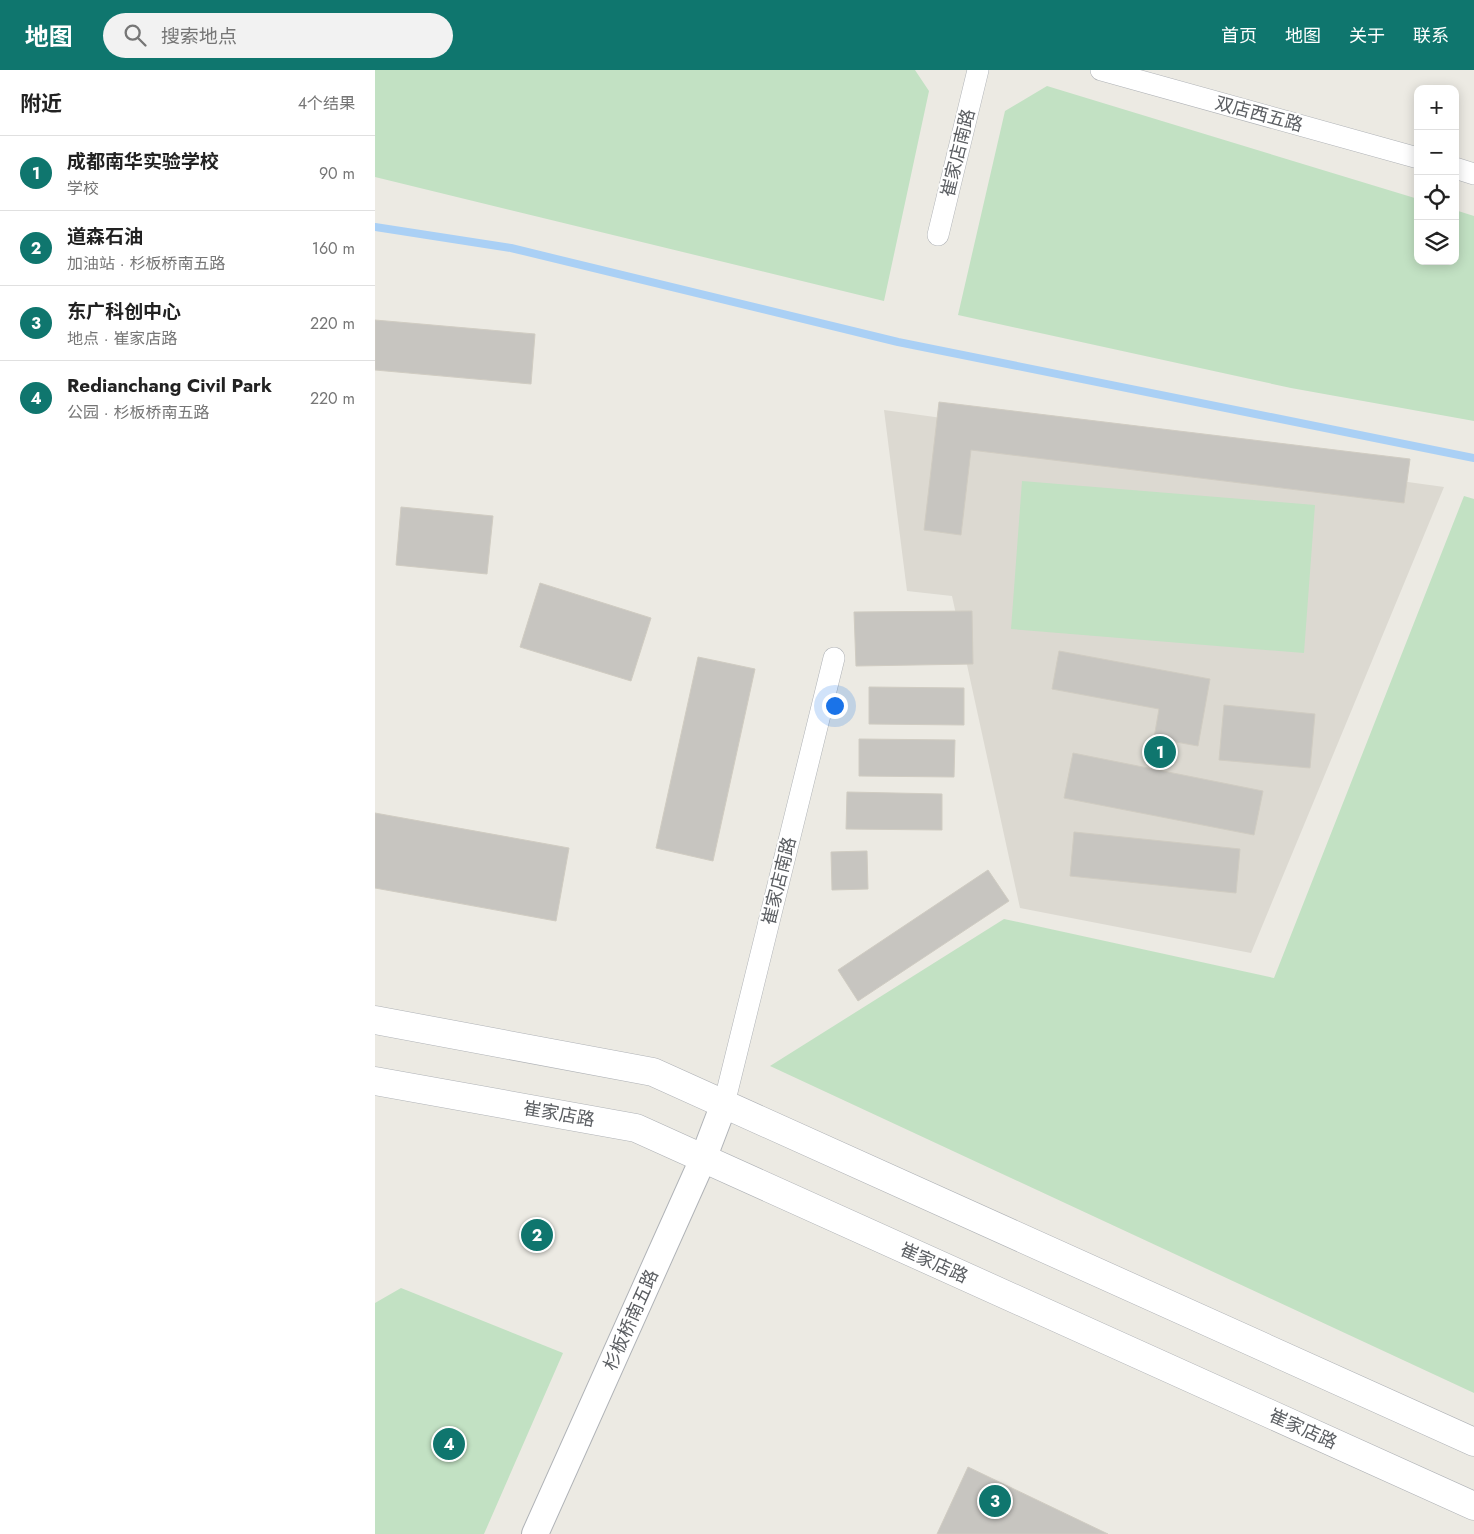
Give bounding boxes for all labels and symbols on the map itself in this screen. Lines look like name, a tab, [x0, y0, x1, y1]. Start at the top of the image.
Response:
street label: 双店西五路	[1212, 90, 1306, 138]
street label: 崔家店南路	[934, 106, 982, 200]
your location	[822, 693, 848, 719]
pin: 1	[1144, 733, 1176, 771]
street label: 崔家店南路	[755, 834, 803, 928]
street label: 崔家店路	[521, 1095, 597, 1133]
pin: 2	[521, 1216, 553, 1254]
street label: 崔家店路	[896, 1236, 972, 1290]
street label: 杉板桥南五路	[597, 1265, 665, 1375]
street label: 崔家店路	[1265, 1402, 1341, 1456]
pin: 4	[433, 1425, 465, 1463]
pin: 3	[979, 1482, 1011, 1520]

